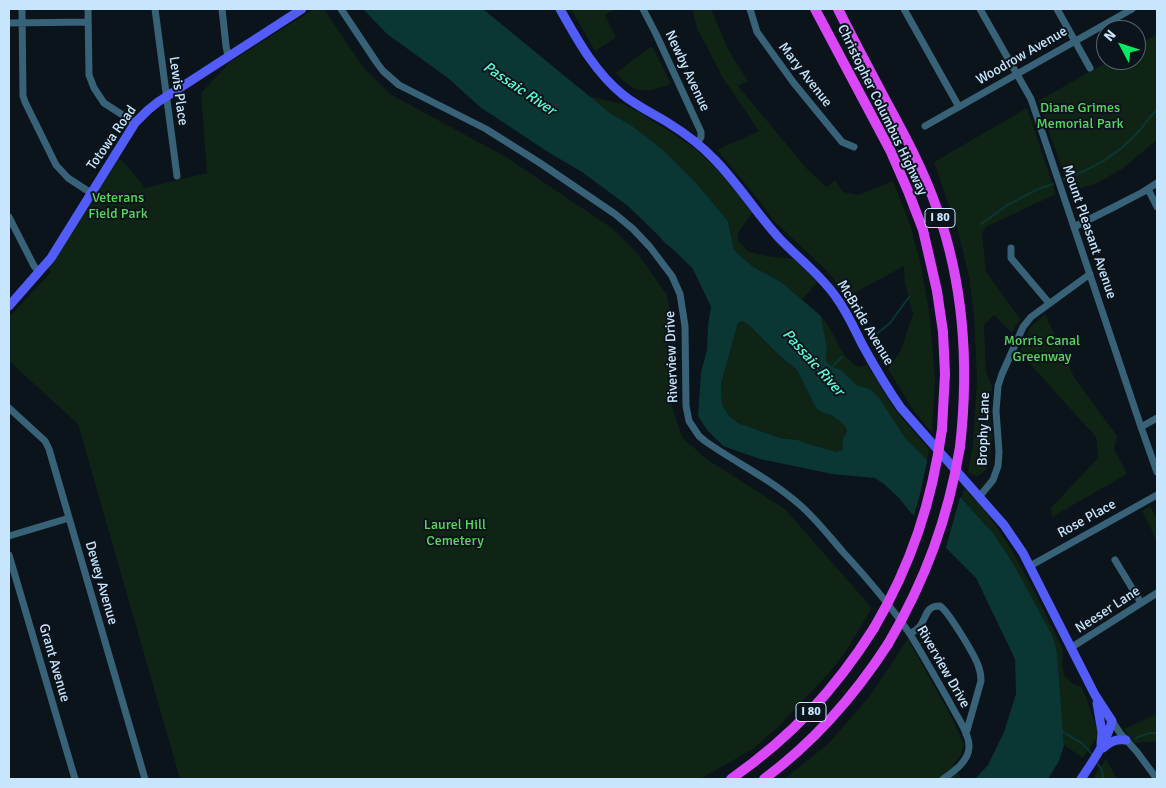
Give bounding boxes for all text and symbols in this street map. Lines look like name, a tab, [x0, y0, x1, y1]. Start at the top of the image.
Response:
north arrow	[1096, 20, 1146, 70]
street label: Christopher Columbus Highway	[833, 22, 931, 198]
street label: Woodrow Avenue	[973, 23, 1071, 89]
text: N	[1100, 26, 1120, 45]
street label: Newby Avenue	[661, 28, 713, 114]
street label: Mary Avenue	[775, 39, 835, 111]
street label: Lewis Place	[165, 55, 191, 127]
water label: Passaic River	[479, 58, 559, 120]
park label: Diane Grimes Memorial Park	[1036, 100, 1124, 132]
street label: Totowa Road	[84, 103, 140, 173]
street label: Mount Pleasant Avenue	[1058, 163, 1120, 301]
park label: Veterans Field Park	[88, 190, 148, 222]
road number: I 80	[925, 208, 955, 228]
street label: McBride Avenue	[833, 277, 897, 369]
street label: Riverview Drive	[662, 311, 682, 403]
water label: Passaic River	[778, 326, 848, 400]
park label: Morris Canal Greenway	[1004, 333, 1080, 366]
street label: Brophy Lane	[974, 392, 994, 466]
street label: Rose Place	[1055, 496, 1119, 542]
park label: Laurel Hill Cemetery	[424, 517, 486, 550]
street label: Dewey Avenue	[81, 539, 121, 627]
street label: Neeser Lane	[1072, 583, 1144, 637]
street label: Grant Avenue	[35, 622, 73, 704]
street label: Riverview Drive	[913, 623, 973, 711]
road number: I 80	[796, 702, 826, 722]

